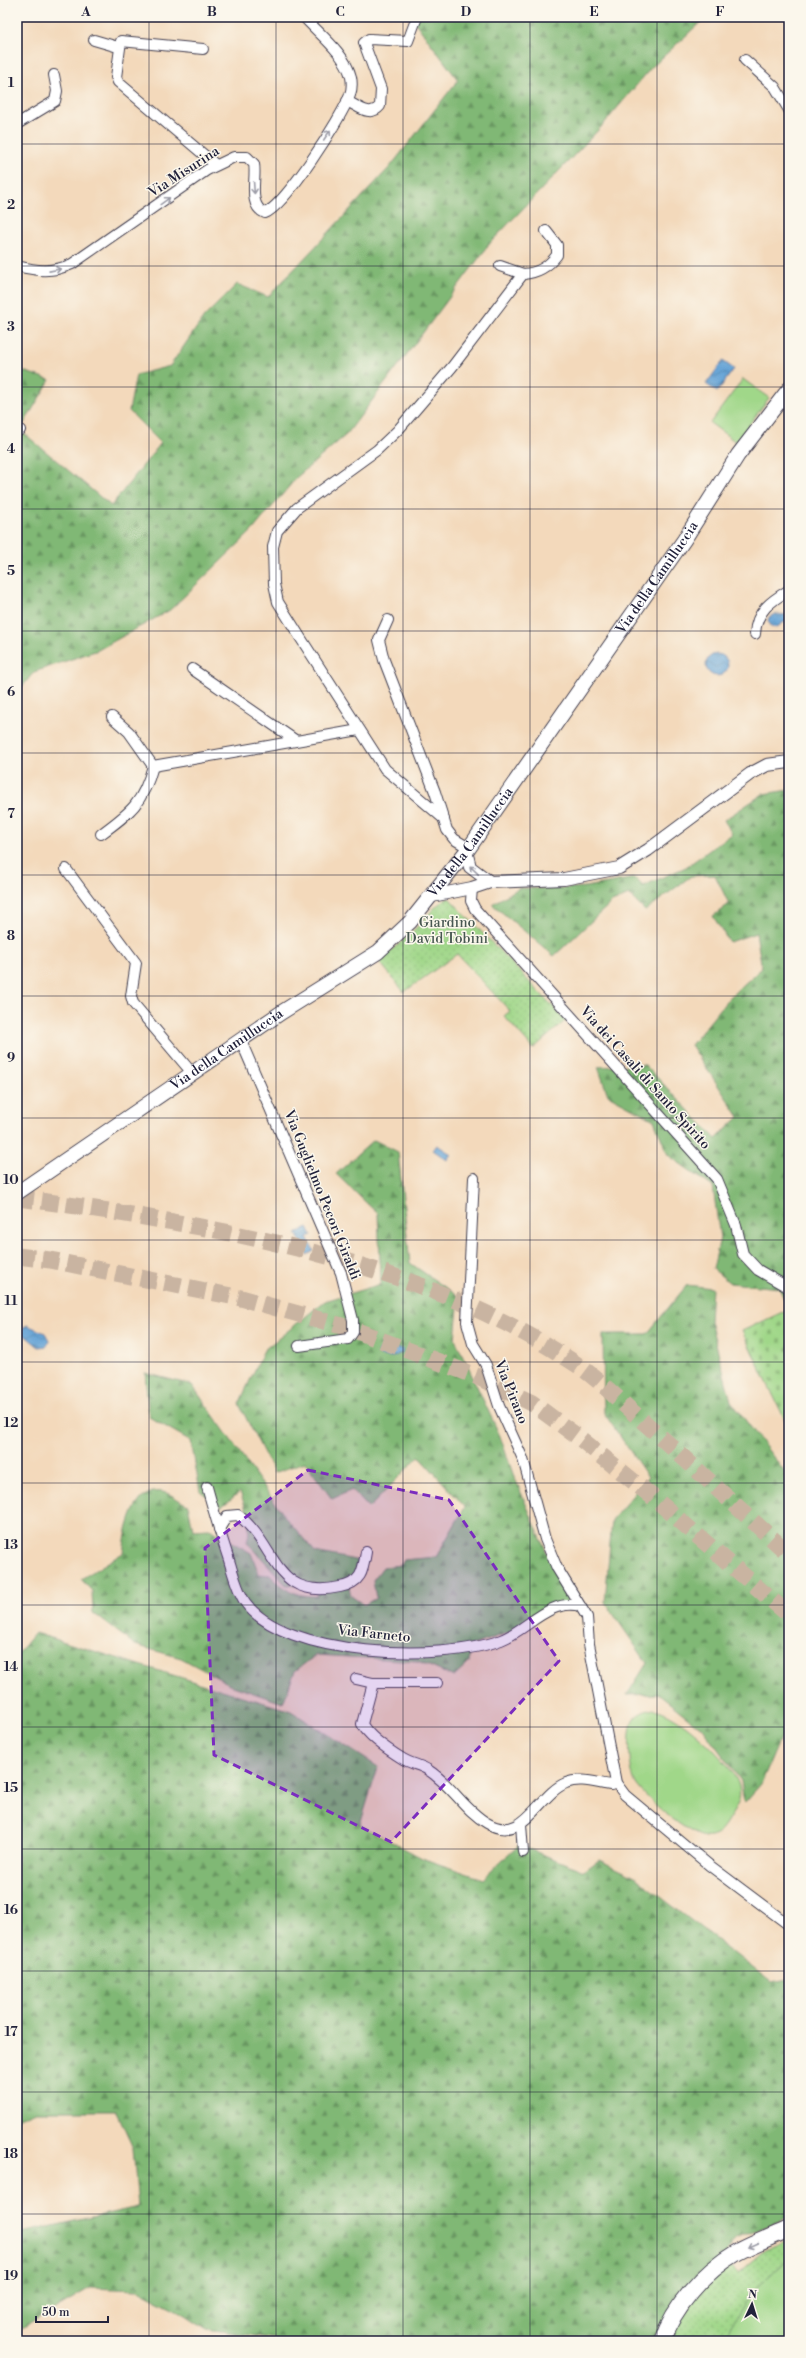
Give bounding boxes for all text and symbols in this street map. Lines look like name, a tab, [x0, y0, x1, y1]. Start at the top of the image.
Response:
text: A	[80, 4, 91, 20]
text: B	[207, 4, 217, 20]
text: C	[335, 4, 345, 20]
text: D	[461, 4, 471, 20]
text: E	[589, 4, 599, 20]
text: F	[715, 4, 725, 20]
text: 1	[8, 75, 15, 91]
one-way arrow	[323, 130, 331, 141]
street label: Via Misurina	[144, 142, 224, 202]
one-way arrow	[251, 181, 258, 194]
text: 2	[7, 197, 15, 213]
one-way arrow	[159, 197, 170, 205]
one-way arrow	[49, 265, 62, 273]
text: 3	[7, 319, 15, 335]
text: 4	[7, 441, 16, 457]
street label: Via della Camilluccia	[612, 517, 703, 638]
text: 5	[7, 563, 15, 579]
text: 6	[7, 684, 15, 700]
street label: Via della Camilluccia	[423, 783, 518, 902]
text: 7	[7, 806, 15, 822]
one-way arrow	[469, 865, 479, 874]
park label: Giardino David Tobini	[406, 914, 489, 948]
text: 8	[7, 928, 15, 944]
street label: Via dei Casali di Santo Spirito	[575, 1002, 714, 1153]
street label: Via della Camilluccia	[166, 1004, 287, 1095]
text: 9	[7, 1050, 15, 1066]
street label: Via Guglielmo Pecori Giraldi	[279, 1107, 364, 1283]
text: 10	[3, 1172, 19, 1188]
text: 11	[5, 1293, 18, 1309]
street label: Via Pirano	[490, 1357, 532, 1427]
text: 12	[4, 1415, 18, 1431]
text: 13	[4, 1537, 18, 1553]
street label: Via Farneto	[335, 1621, 412, 1647]
text: 14	[4, 1659, 18, 1675]
text: 15	[4, 1780, 18, 1796]
text: 16	[4, 1902, 18, 1918]
text: 17	[4, 2024, 18, 2040]
text: 18	[4, 2146, 18, 2162]
one-way arrow	[748, 2242, 760, 2249]
text: 19	[4, 2268, 18, 2284]
north arrow	[732, 2284, 772, 2324]
text: N	[748, 2288, 758, 2302]
scale bar	[36, 2298, 108, 2324]
text: 50 m	[42, 2305, 70, 2320]

